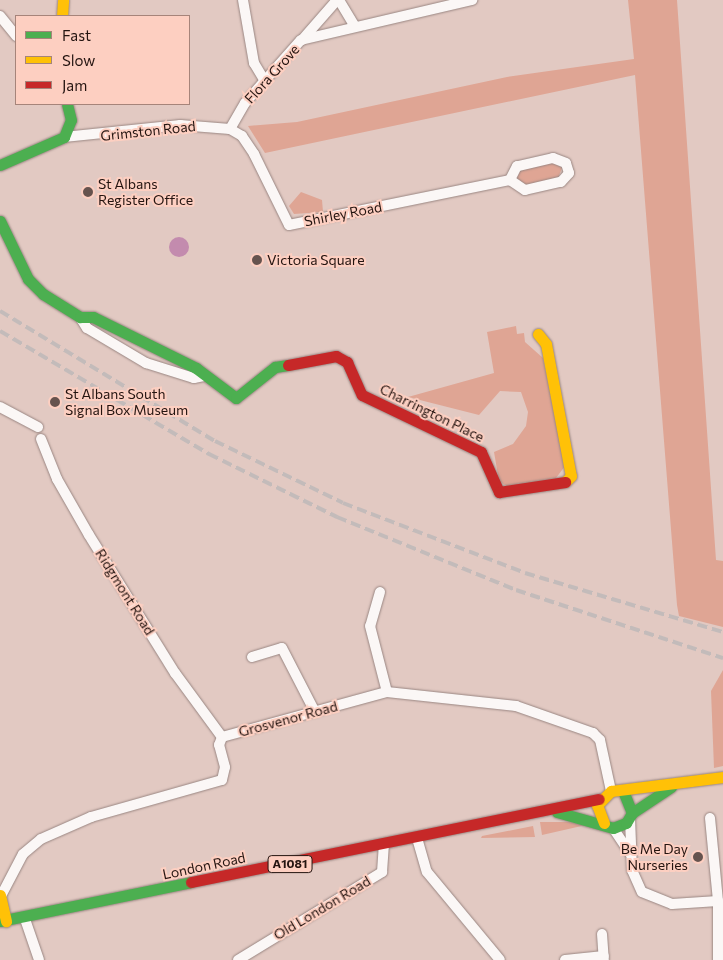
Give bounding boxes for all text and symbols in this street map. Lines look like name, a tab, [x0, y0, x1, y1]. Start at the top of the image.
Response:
legend	[15, 15, 190, 105]
text: Fast	[62, 26, 91, 44]
street label: Flora Grove	[241, 41, 303, 107]
text: Slow	[62, 51, 95, 69]
text: Jam	[62, 76, 87, 94]
street label: Grimston Road	[100, 118, 196, 144]
place label: St Albans Register Office	[98, 176, 193, 208]
marker: St Albans Register Office	[82, 186, 94, 198]
street label: Shirley Road	[303, 198, 383, 230]
place label: Victoria Square	[267, 252, 365, 268]
marker: Victoria Square	[251, 254, 263, 266]
street label: Charrington Place	[377, 380, 487, 446]
place label: St Albans South Signal Box Museum	[65, 386, 188, 418]
marker: St Albans South Signal Box Museum	[49, 396, 61, 408]
street label: Ridgmont Road	[92, 546, 158, 638]
street label: Grosvenor Road	[237, 698, 339, 740]
place label: Be Me Day Nurseries	[621, 841, 688, 874]
street label: London Road	[161, 849, 247, 883]
marker: Be Me Day Nurseries	[692, 851, 704, 863]
road number: A1081	[268, 854, 312, 874]
street label: Old London Road	[271, 872, 373, 944]

